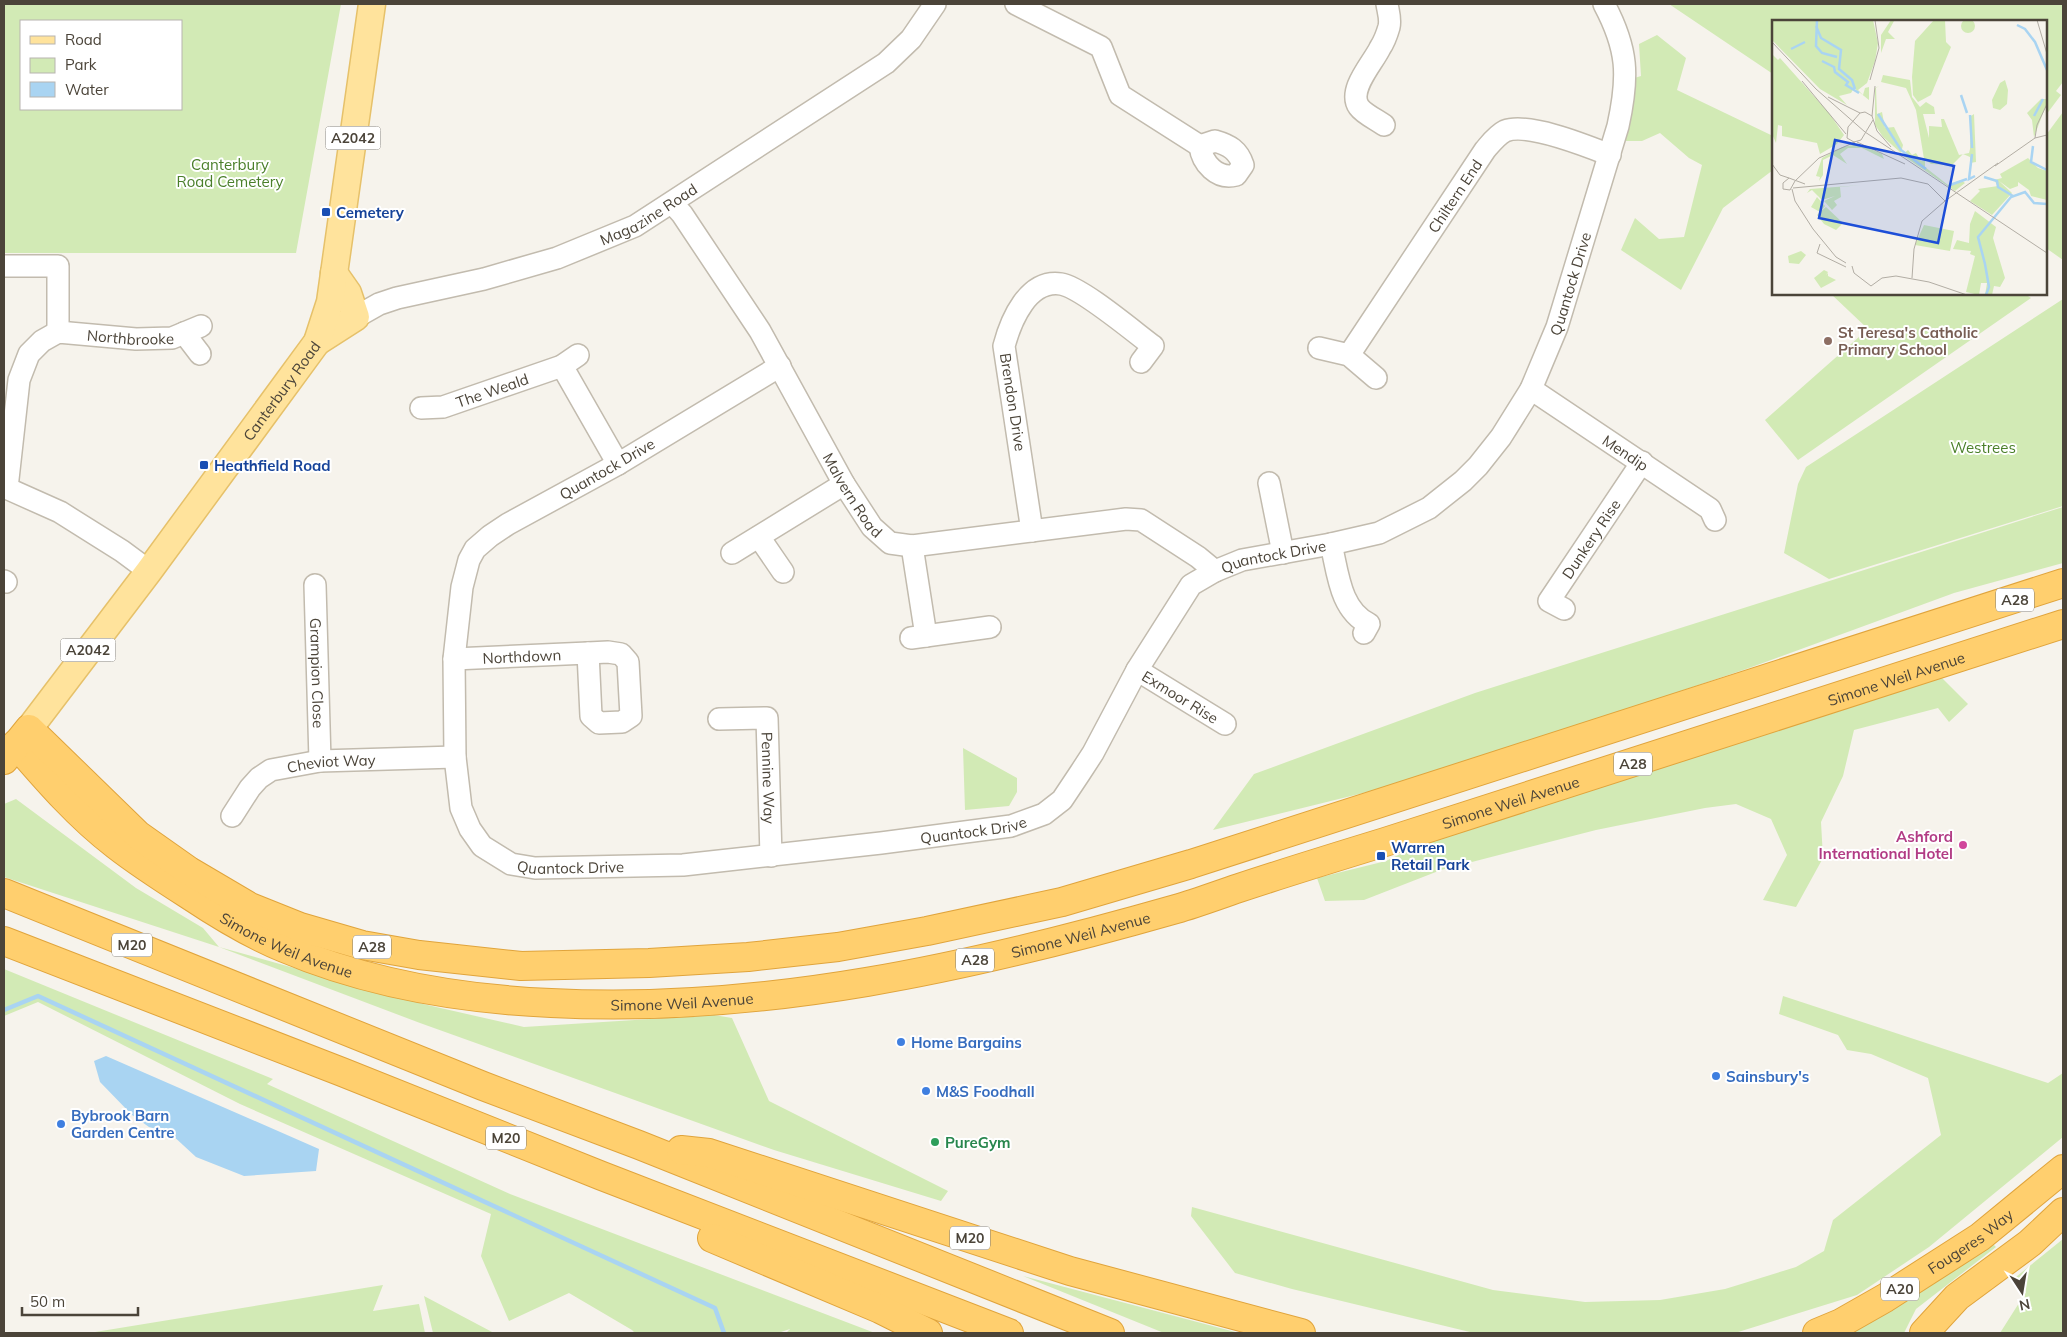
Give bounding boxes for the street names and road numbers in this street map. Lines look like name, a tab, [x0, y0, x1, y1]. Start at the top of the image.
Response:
road number: A2042	[326, 126, 380, 150]
street label: Chiltern End	[1423, 155, 1486, 236]
street label: Magazine Road	[597, 179, 700, 249]
street label: Quantock Drive	[1545, 230, 1595, 338]
street label: Northbrooke	[86, 325, 174, 349]
street label: Canterbury Road	[238, 337, 324, 444]
street label: Brendon Drive	[996, 352, 1030, 452]
street label: The Weald	[453, 369, 531, 411]
street label: Mendip	[1599, 430, 1652, 475]
street label: Quantock Drive	[556, 434, 658, 504]
street label: Malvern Road	[819, 449, 886, 541]
street label: Dunkery Rise	[1557, 495, 1624, 582]
street label: Quantock Drive	[1218, 536, 1327, 577]
road number: A28	[1996, 588, 2034, 612]
street label: Grampion Close	[306, 617, 329, 728]
road number: A2042	[61, 638, 116, 662]
street label: Northdown	[482, 645, 562, 667]
street label: Simone Weil Avenue	[1825, 647, 1967, 710]
street label: Exmoor Rise	[1139, 666, 1222, 727]
street label: Pennine Way	[758, 732, 780, 824]
street label: Cheviot Way	[285, 750, 376, 776]
road number: A28	[1614, 752, 1652, 776]
street label: Simone Weil Avenue	[1440, 771, 1582, 833]
street label: Quantock Drive	[919, 812, 1029, 847]
street label: Quantock Drive	[516, 856, 624, 878]
street label: Simone Weil Avenue	[1009, 907, 1152, 962]
street label: Simone Weil Avenue	[217, 908, 355, 981]
road number: M20	[112, 934, 152, 956]
road number: A28	[353, 936, 391, 959]
road number: A28	[956, 948, 994, 972]
street label: Simone Weil Avenue	[611, 988, 754, 1014]
road number: M20	[486, 1126, 526, 1150]
street label: Fougeres Way	[1924, 1205, 2017, 1278]
road number: M20	[950, 1226, 990, 1250]
road number: A20	[1881, 1278, 1919, 1300]

